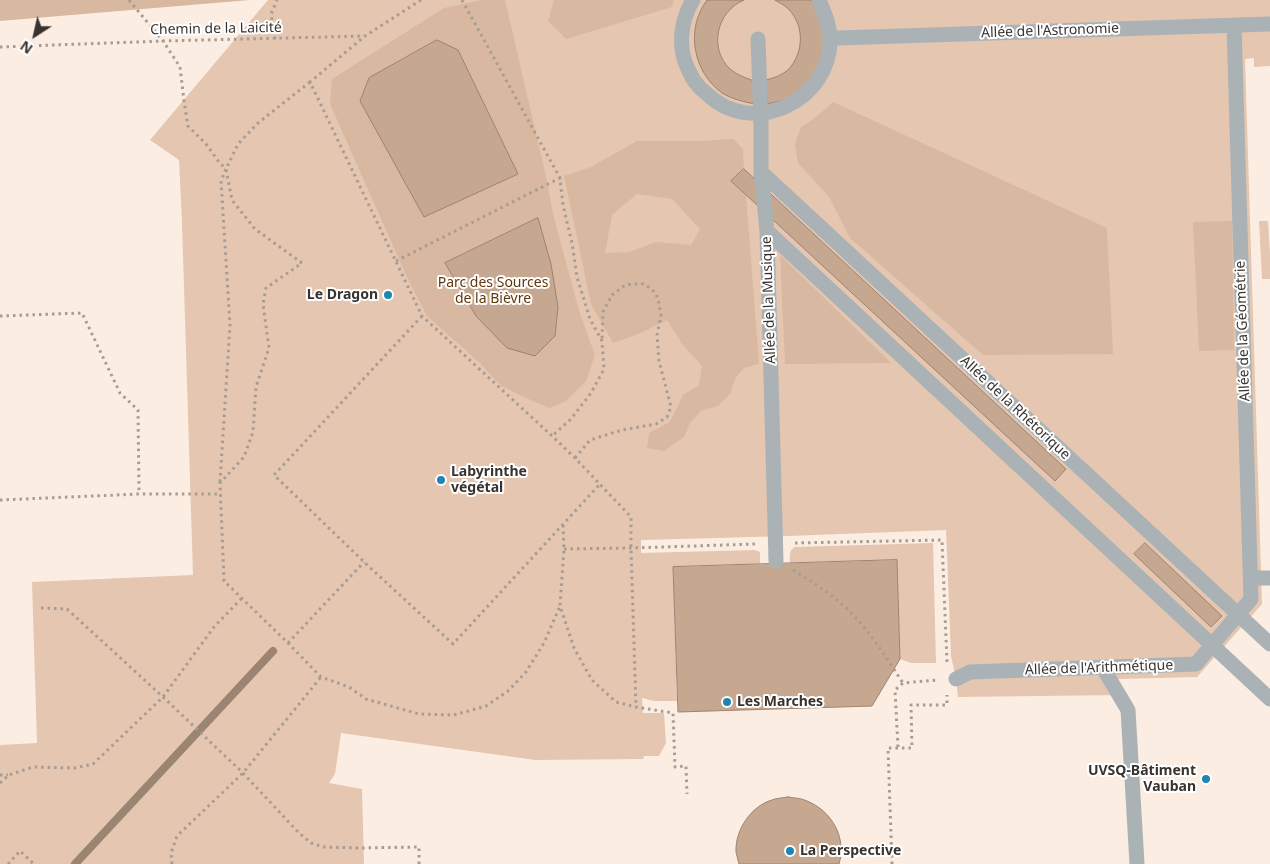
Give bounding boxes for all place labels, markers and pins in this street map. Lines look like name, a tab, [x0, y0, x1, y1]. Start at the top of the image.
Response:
place label: Le Dragon	[307, 287, 378, 303]
marker: Le Dragon	[382, 289, 394, 301]
place label: Labyrinthe végétal	[451, 464, 527, 497]
marker: Labyrinthe végétal	[435, 474, 447, 486]
place label: Les Marches	[737, 694, 823, 710]
marker: Les Marches	[721, 696, 733, 708]
place label: UVSQ-Bâtiment Vauban	[1088, 763, 1196, 796]
marker: UVSQ-Bâtiment Vauban	[1200, 773, 1212, 785]
place label: La Perspective	[800, 843, 901, 859]
marker: La Perspective	[784, 845, 796, 857]

